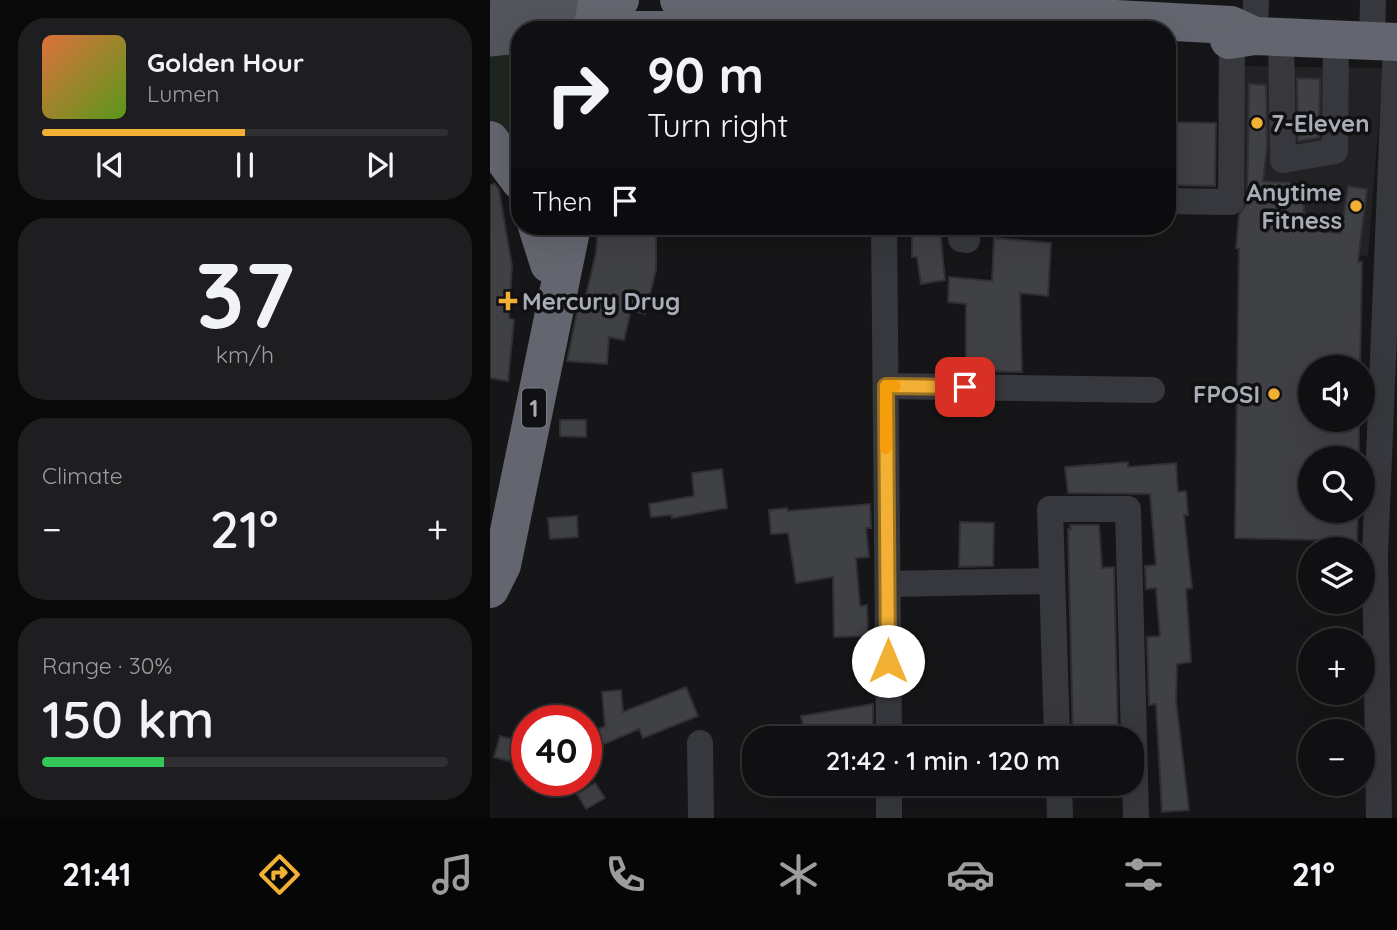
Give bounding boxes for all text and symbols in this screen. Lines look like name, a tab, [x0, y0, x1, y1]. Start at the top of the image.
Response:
text: 90 m	[647, 44, 764, 105]
text: Golden Hour	[147, 46, 304, 79]
icon: right	[532, 49, 623, 140]
text: Lumen	[147, 79, 220, 108]
text: Turn right	[647, 105, 788, 145]
place label: 7-Eleven	[1271, 108, 1370, 138]
marker: 7-Eleven	[1249, 115, 1265, 131]
icon: previous	[91, 146, 129, 184]
icon: pause	[226, 146, 264, 184]
icon: next	[361, 146, 399, 184]
place label: Anytime Fitness	[1247, 177, 1342, 235]
icon: arrive	[606, 182, 644, 220]
text: Then	[532, 185, 592, 218]
marker: Anytime Fitness	[1348, 198, 1364, 214]
text: 37	[196, 237, 294, 351]
place label: Mercury Drug	[522, 286, 680, 316]
marker: Mercury Drug	[500, 293, 516, 309]
text: km/h	[216, 340, 274, 369]
map controls	[1298, 355, 1375, 796]
button: sound	[1298, 355, 1375, 432]
pin	[935, 357, 995, 417]
icon: arrive	[946, 368, 984, 406]
place label: FPOSI	[1193, 379, 1260, 409]
marker: FPOSI	[1266, 386, 1282, 402]
road number: 1	[522, 388, 546, 428]
button: search	[1298, 446, 1375, 523]
text: Climate	[42, 461, 123, 490]
text: 21°	[210, 496, 278, 561]
text: −	[42, 505, 62, 553]
text: +	[427, 505, 448, 553]
button: layers	[1298, 537, 1375, 614]
position arrow	[851, 624, 925, 698]
button: +	[1298, 628, 1375, 705]
text: Range · 30%	[42, 651, 172, 680]
text: 150 km	[42, 686, 214, 751]
speed limit sign: 40	[511, 705, 602, 796]
button: −	[1298, 719, 1375, 796]
text: 21:42 · 1 min · 120 m	[826, 744, 1060, 777]
icon: directions	[255, 850, 304, 899]
icon: music	[428, 850, 477, 899]
icon: phone	[601, 850, 650, 899]
icon: climate	[774, 850, 823, 899]
icon: car	[946, 850, 995, 899]
icon: filters	[1119, 850, 1168, 899]
text: 21:41	[62, 854, 132, 894]
text: 21°	[1292, 854, 1335, 894]

